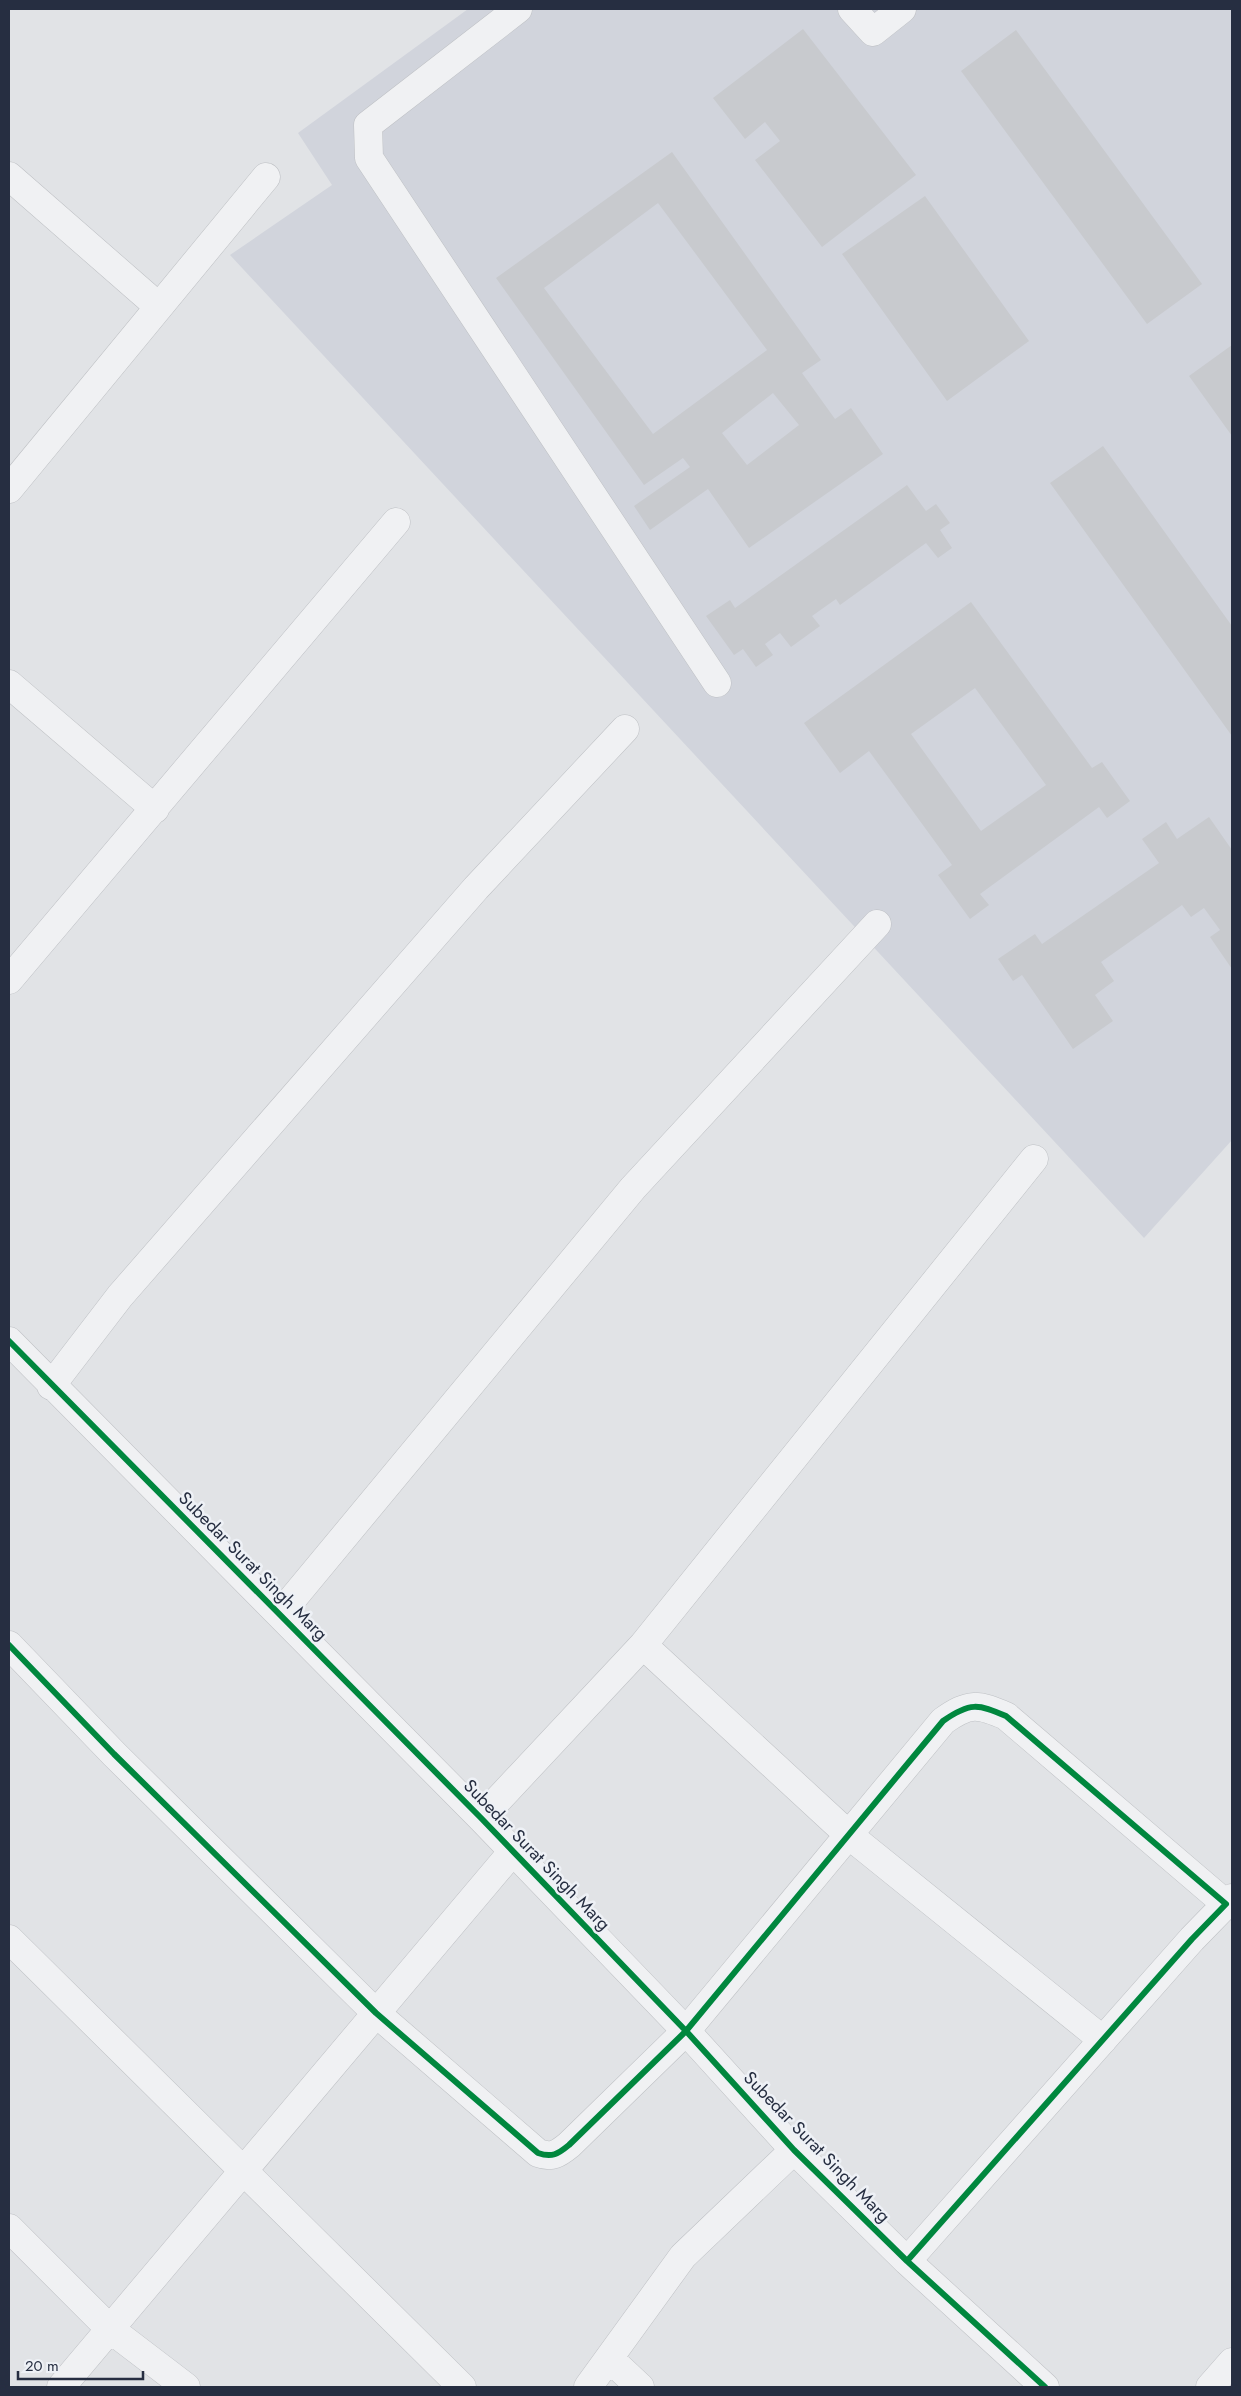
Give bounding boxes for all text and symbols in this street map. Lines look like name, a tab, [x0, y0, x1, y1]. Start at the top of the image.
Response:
street label: Subedar Surat Singh Marg	[172, 1485, 334, 1647]
street label: Subedar Surat Singh Marg	[458, 1773, 616, 1937]
street label: Subedar Surat Singh Marg	[738, 2065, 896, 2229]
scale bar	[18, 2348, 142, 2380]
text: 20 m	[25, 2355, 59, 2377]

